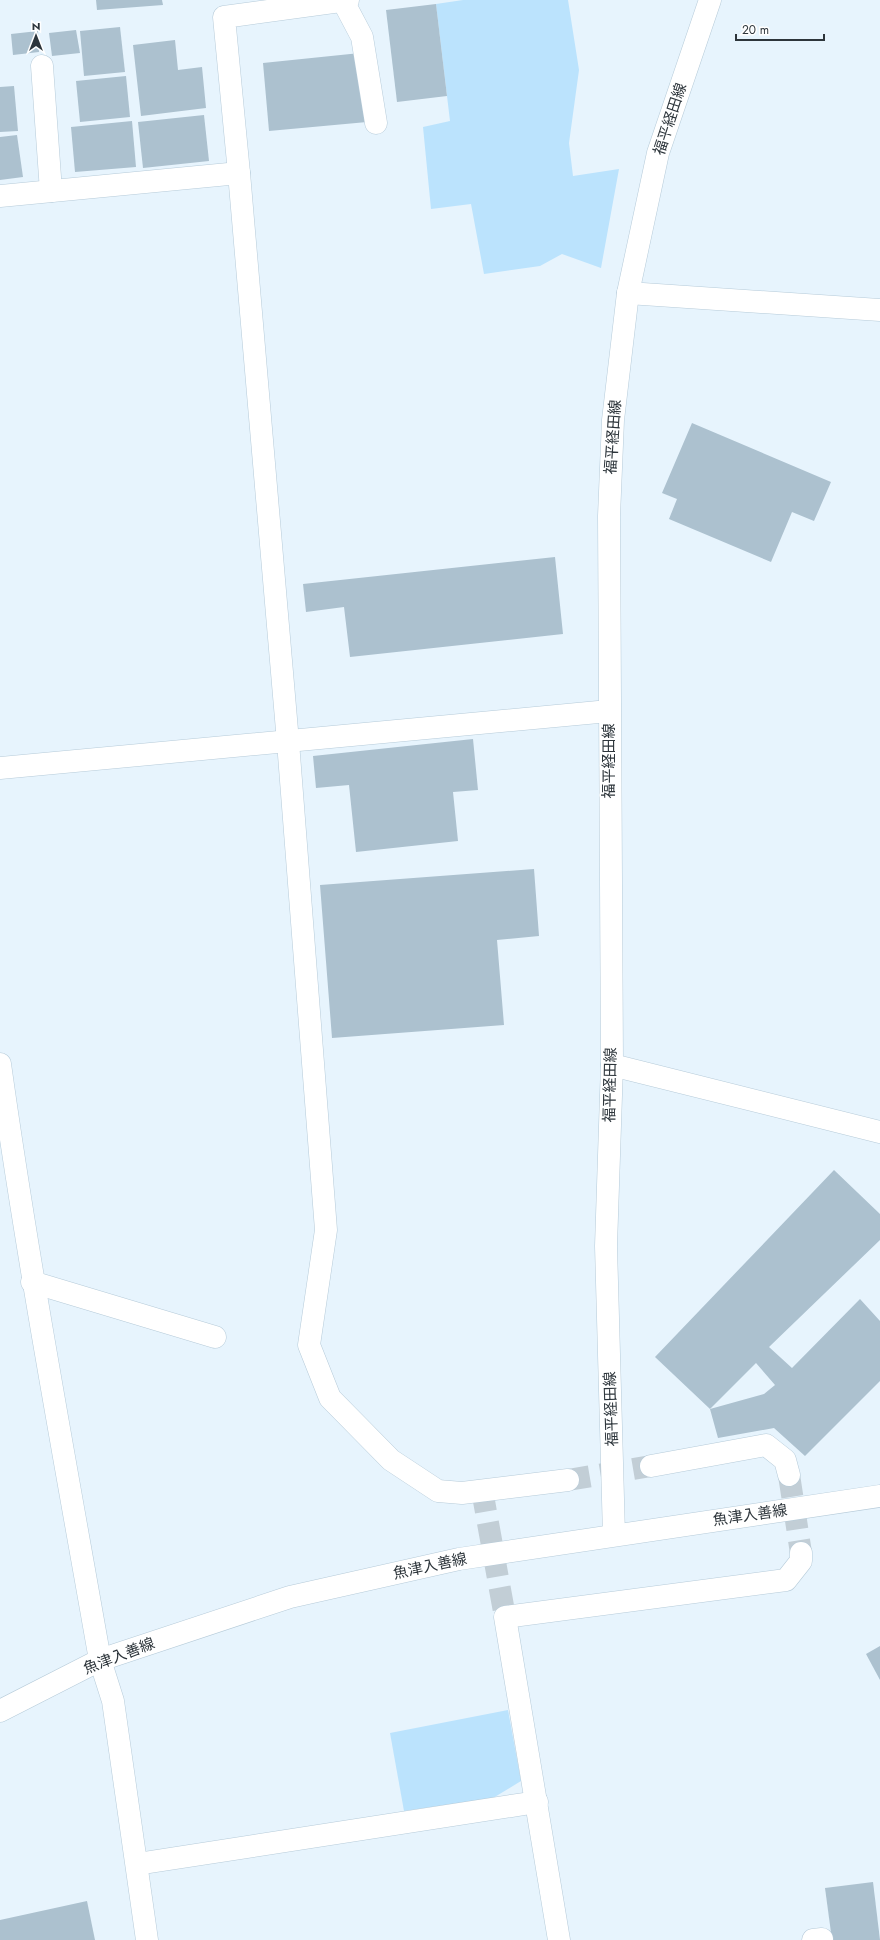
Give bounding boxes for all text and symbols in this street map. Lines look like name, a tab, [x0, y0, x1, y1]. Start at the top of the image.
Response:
north arrow	[16, 16, 56, 56]
scale bar	[736, 16, 824, 42]
text: N	[32, 18, 40, 34]
text: 20 m	[742, 21, 769, 39]
street label: 福平経田線	[648, 80, 692, 158]
street label: 福平経田線	[599, 399, 627, 475]
street label: 福平経田線	[598, 723, 620, 799]
street label: 福平経田線	[598, 1047, 622, 1123]
street label: 福平経田線	[599, 1371, 623, 1447]
street label: 魚津入善線	[711, 1499, 789, 1531]
street label: 魚津入善線	[391, 1547, 469, 1585]
street label: 魚津入善線	[80, 1632, 158, 1680]

